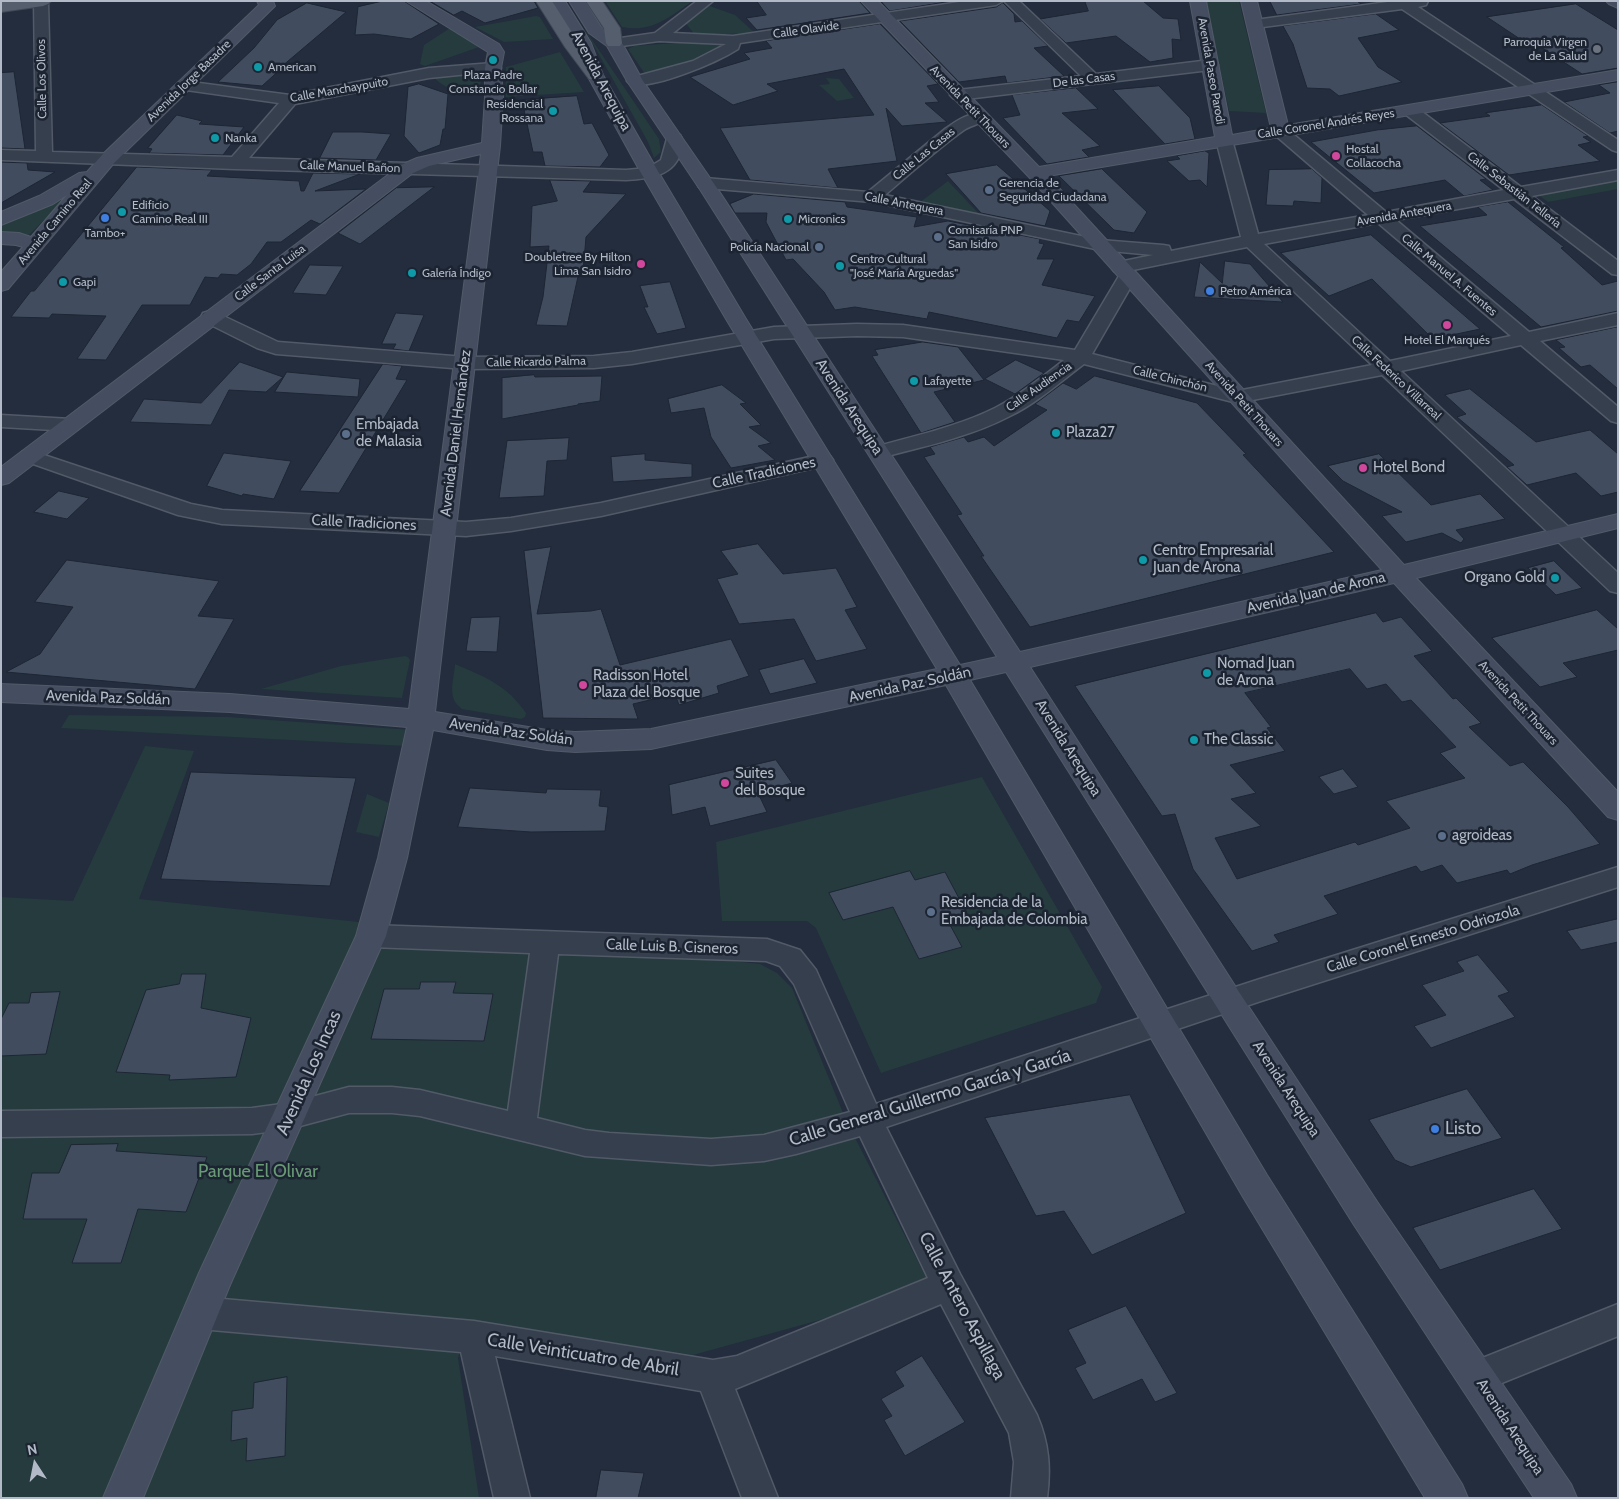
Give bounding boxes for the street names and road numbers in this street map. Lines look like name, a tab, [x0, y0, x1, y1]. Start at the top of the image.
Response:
street label: Avenida Paseo Parodi	[1195, 17, 1227, 125]
street label: Calle Olavide	[772, 18, 840, 42]
street label: Avenida Arequipa	[567, 28, 635, 134]
street label: Avenida Jorge Basadre	[144, 37, 234, 125]
street label: Calle Los Olivos	[34, 39, 50, 119]
street label: Avenida Petit Thouars	[927, 63, 1013, 151]
street label: De las Casas	[1052, 69, 1116, 91]
street label: Calle Manchaypuito	[289, 74, 389, 106]
street label: Calle Coronel Andrés Reyes	[1257, 106, 1395, 142]
street label: Calle Las Casas	[890, 125, 958, 183]
street label: Calle Sebastián Tellería	[1464, 149, 1564, 231]
street label: Calle Manuel Bañon	[299, 158, 401, 176]
street label: Avenida Camino Real	[15, 176, 95, 268]
street label: Calle Antequera	[863, 189, 945, 219]
street label: Avenida Antequera	[1355, 199, 1453, 229]
street label: Calle Manuel A. Fuentes	[1398, 231, 1500, 319]
street label: Calle Santa Luisa	[232, 242, 308, 304]
street label: Calle Federico Villarreal	[1348, 333, 1444, 423]
street label: Avenida Daniel Hernández	[437, 348, 475, 518]
street label: Calle Ricardo Palma	[486, 354, 586, 370]
street label: Avenida Arequipa	[811, 356, 887, 458]
street label: Avenida Petit Thouars	[1202, 358, 1286, 450]
street label: Calle Audiencia	[1003, 359, 1075, 415]
street label: Calle Chinchón	[1131, 363, 1209, 395]
street label: Calle Tradiciones	[711, 453, 817, 493]
street label: Calle Tradiciones	[311, 511, 417, 535]
street label: Avenida Juan de Arona	[1245, 568, 1387, 618]
street label: Avenida Petit Thouars	[1475, 658, 1561, 748]
street label: Avenida Paz Soldán	[847, 663, 973, 707]
street label: Avenida Paz Soldán	[45, 687, 171, 709]
street label: Avenida Arequipa	[1031, 696, 1105, 800]
street label: Avenida Paz Soldán	[448, 714, 574, 750]
street label: Calle Coronel Ernesto Odriozola	[1324, 901, 1522, 977]
street label: Calle Luis B. Cisneros	[606, 936, 738, 958]
street label: Avenida Los Incas	[272, 1007, 346, 1139]
street label: Avenida Arequipa	[1248, 1038, 1324, 1140]
street label: Calle General Guillermo García y García	[787, 1045, 1073, 1151]
street label: Calle Antero Aspillaga	[914, 1228, 1010, 1384]
street label: Calle Veinticuatro de Abril	[486, 1329, 680, 1381]
street label: Avenida Arequipa	[1472, 1376, 1548, 1478]

